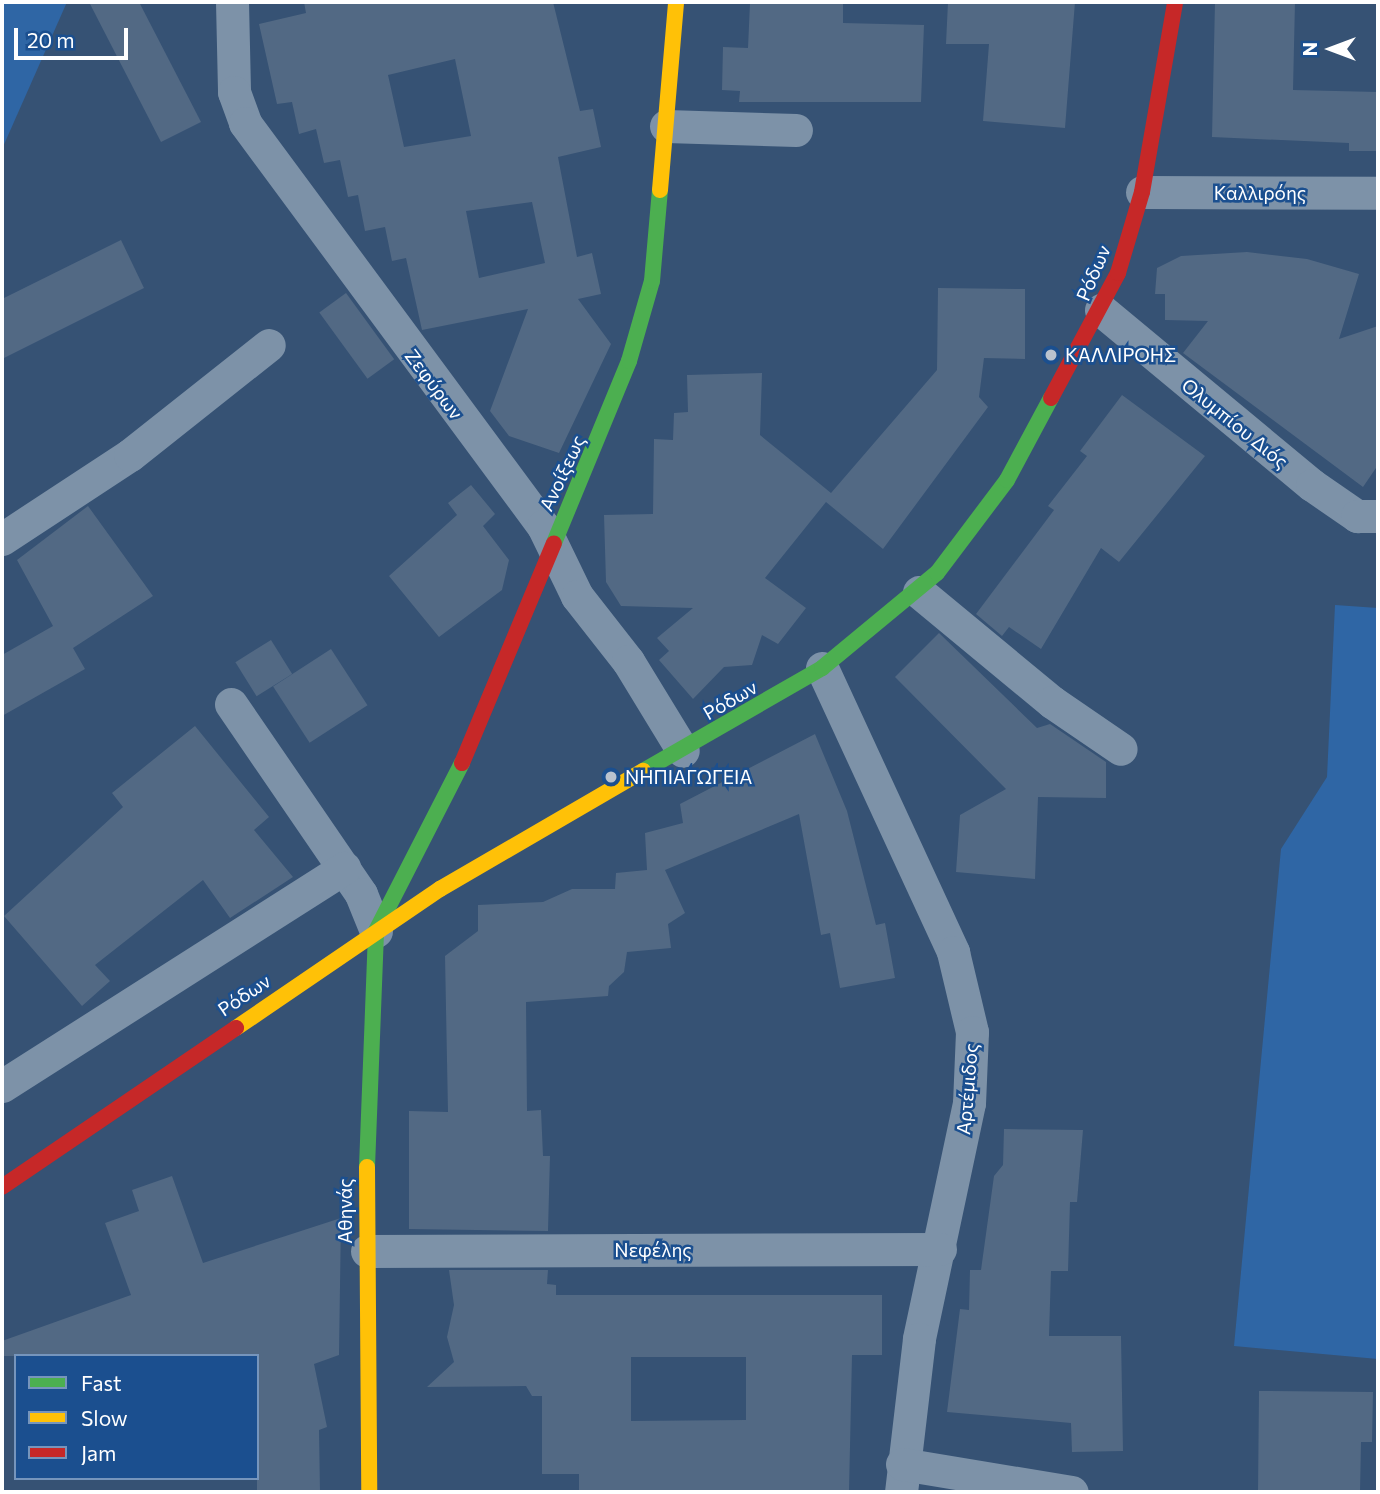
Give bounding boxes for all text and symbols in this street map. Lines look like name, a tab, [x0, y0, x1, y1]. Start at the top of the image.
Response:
scale bar	[18, 14, 131, 58]
north arrow	[1296, 14, 1366, 84]
text: 20 m	[27, 27, 75, 52]
text: N	[1298, 42, 1321, 56]
street label: Καλλιρόης	[1214, 182, 1306, 204]
street label: Ρόδων	[1071, 242, 1115, 304]
place label: ΚΑΛΛΙΡΟΗΣ	[1065, 344, 1176, 366]
street label: Ζεφύρων	[400, 345, 468, 423]
marker: ΚΑΛΛΙΡΟΗΣ	[1043, 347, 1059, 363]
street label: Ολυμπίου Διός	[1177, 373, 1293, 473]
street label: Ανοίξεως	[535, 431, 589, 515]
street label: Ρόδων	[699, 676, 761, 724]
place label: ΝΗΠΙΑΓΩΓΕΙΑ	[625, 766, 752, 788]
marker: ΝΗΠΙΑΓΩΓΕΙΑ	[603, 769, 619, 785]
street label: Ρόδων	[213, 969, 275, 1021]
street label: Αρτέμιδος	[952, 1042, 982, 1136]
street label: Αθηνάς	[334, 1178, 356, 1244]
street label: Νεφέλης	[614, 1239, 692, 1261]
legend	[14, 1354, 259, 1480]
text: Fast	[81, 1370, 122, 1395]
text: Slow	[81, 1405, 128, 1430]
text: Jam	[81, 1440, 116, 1465]

